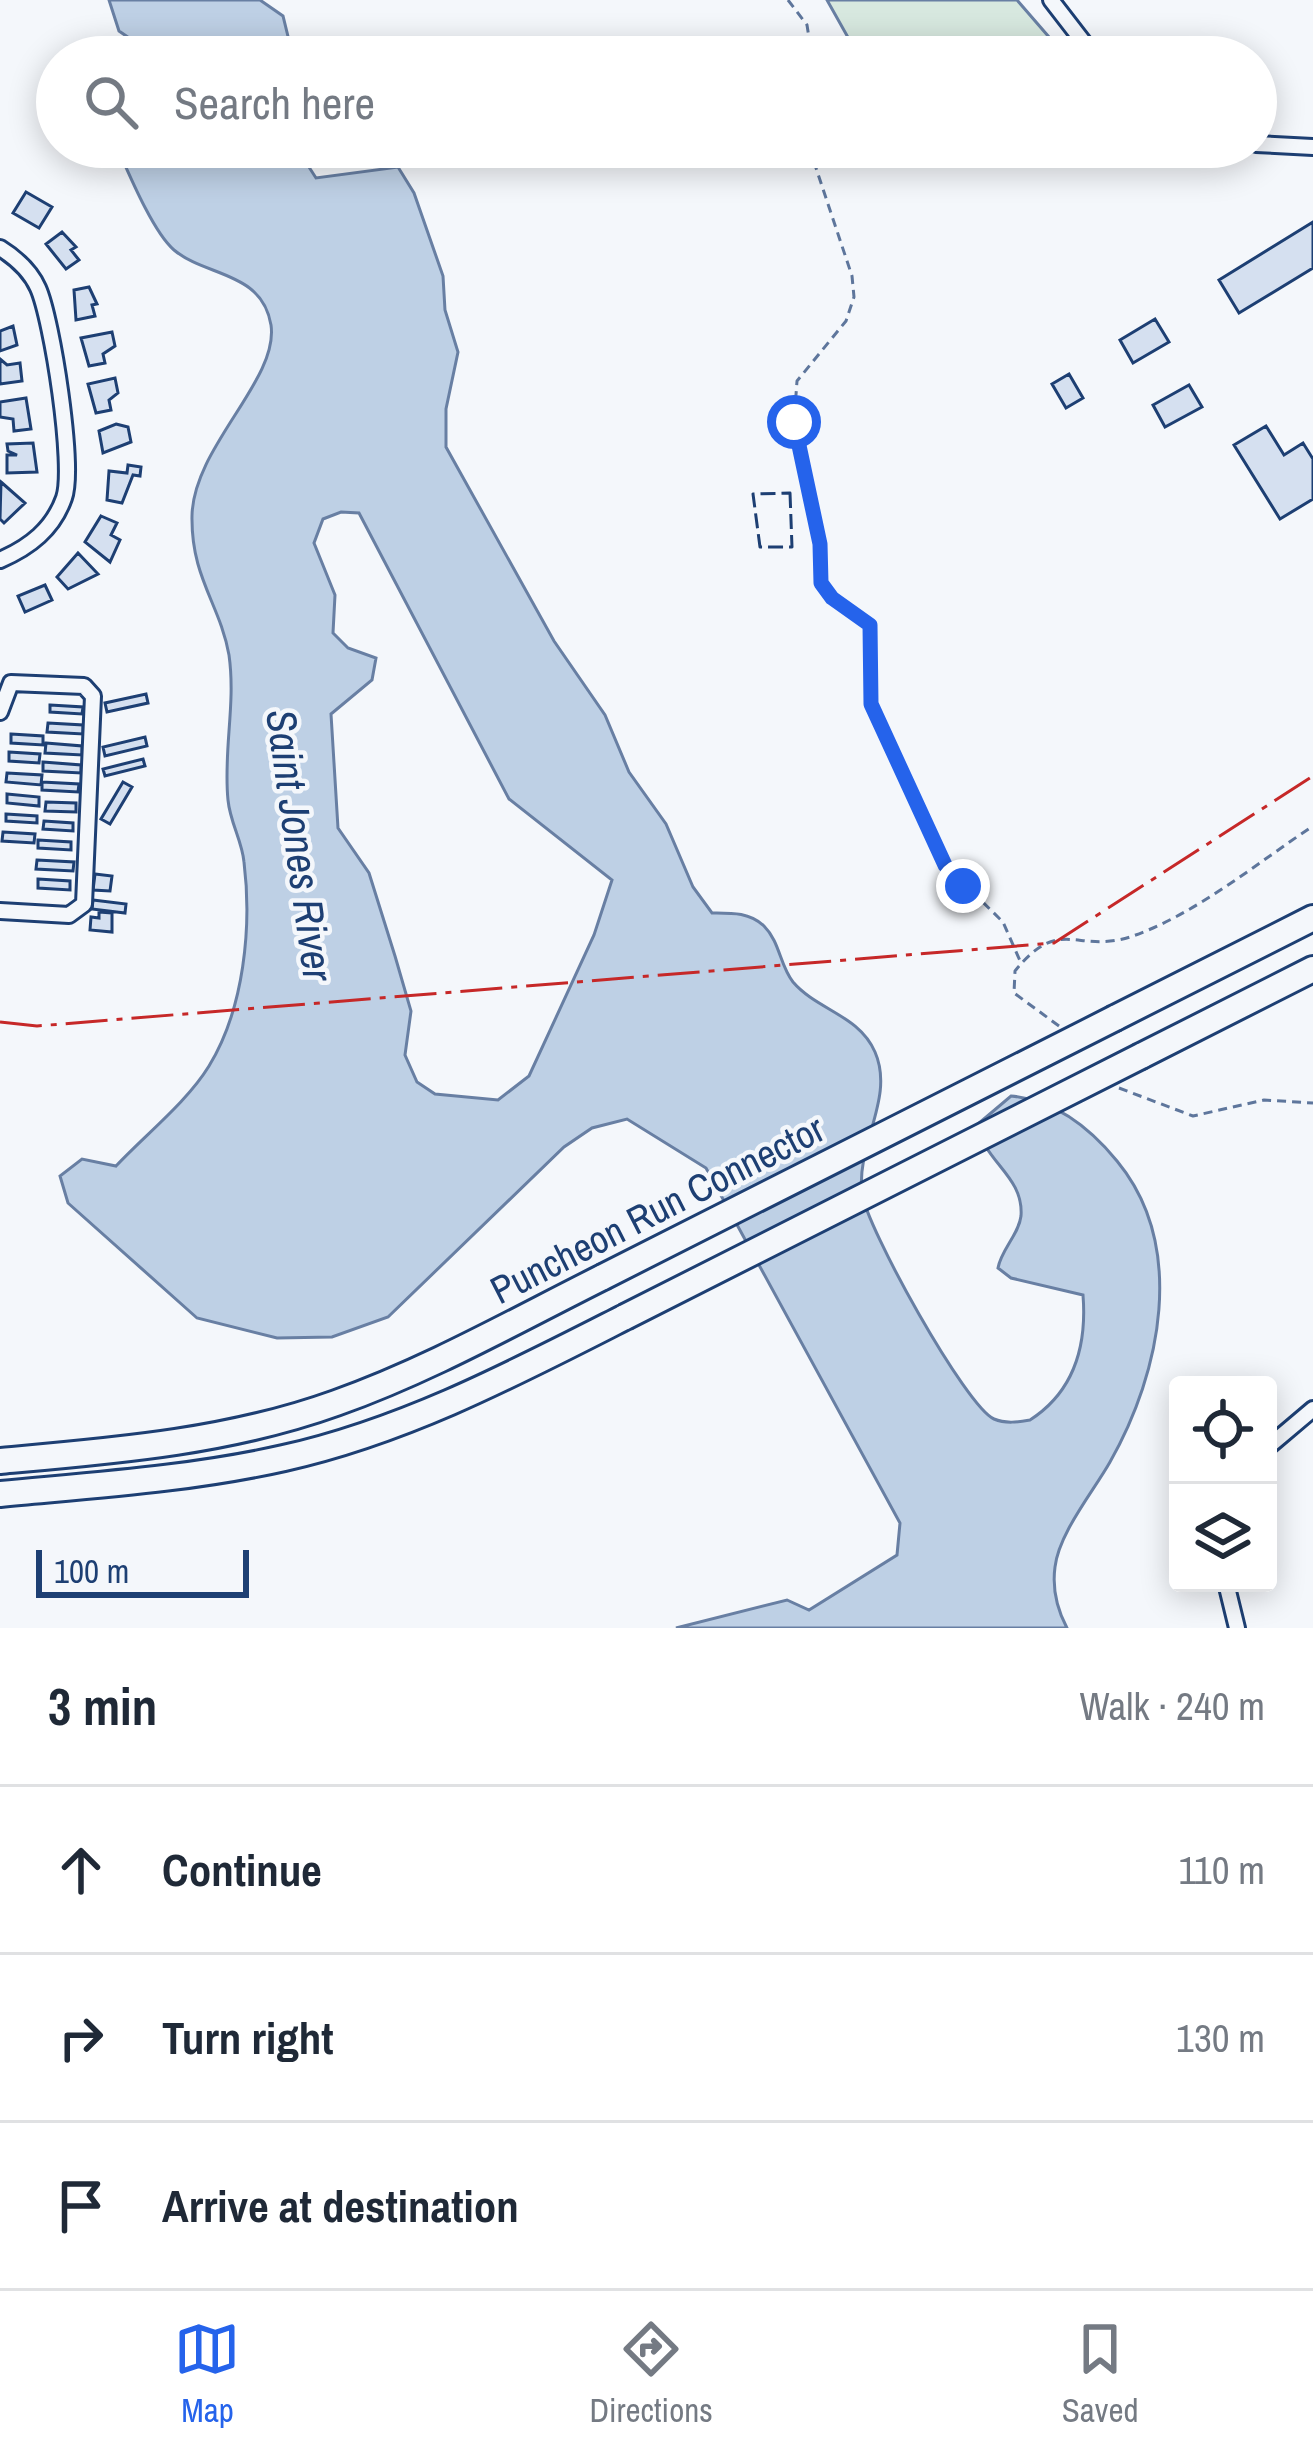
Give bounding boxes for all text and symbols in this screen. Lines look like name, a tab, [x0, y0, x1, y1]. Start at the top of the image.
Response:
search box	[36, 36, 1277, 168]
icon: search	[78, 69, 144, 135]
text: Search here	[174, 72, 375, 133]
route start	[767, 395, 821, 449]
water label: Saint Jones River	[253, 706, 347, 986]
route end	[936, 859, 990, 913]
street label: Puncheon Run Connector	[481, 1102, 833, 1316]
map controls	[1169, 1376, 1277, 1592]
button: locate	[1169, 1376, 1277, 1484]
button: layers	[1169, 1484, 1277, 1592]
scale bar	[36, 1544, 249, 1597]
text: 100 m	[54, 1549, 129, 1593]
text: 3 min	[48, 1672, 157, 1741]
text: Walk · 240 m	[1080, 1680, 1265, 1732]
icon: ahead	[48, 1837, 114, 1903]
text: Continue	[162, 1839, 322, 1900]
text: 110 m	[1178, 1844, 1265, 1896]
icon: right	[48, 2005, 114, 2071]
text: Turn right	[162, 2007, 334, 2068]
text: 130 m	[1176, 2012, 1265, 2064]
icon: arrive	[48, 2173, 114, 2239]
text: Arrive at destination	[162, 2175, 519, 2236]
tab: Map	[174, 2316, 240, 2432]
tab: Directions	[589, 2316, 713, 2432]
tab: Saved	[1062, 2316, 1138, 2432]

